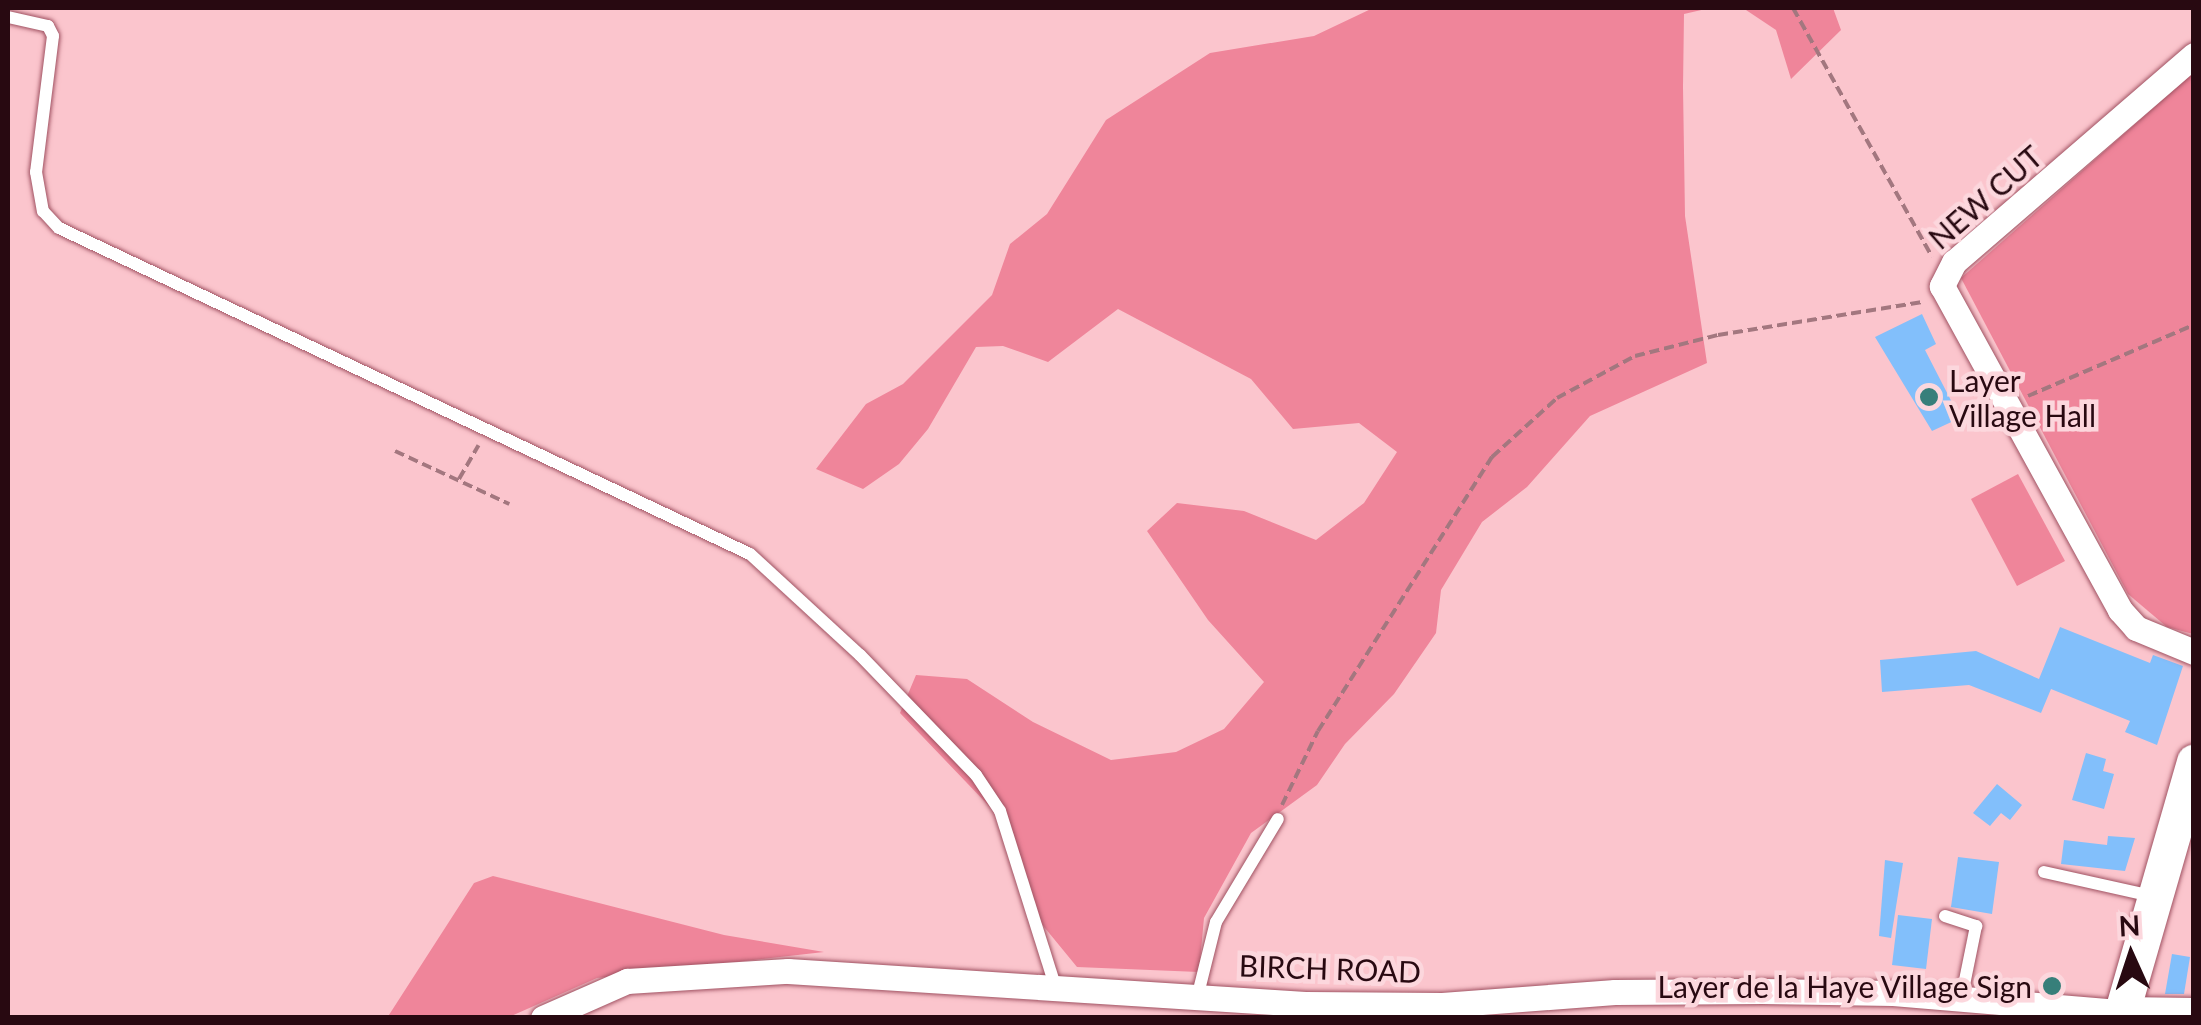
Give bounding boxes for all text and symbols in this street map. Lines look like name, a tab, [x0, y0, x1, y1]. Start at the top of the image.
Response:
street label: NEW CUT	[1921, 138, 2049, 256]
place label: Layer Village Hall	[1949, 362, 2096, 432]
marker: Layer Village Hall	[1918, 386, 1940, 408]
north arrow	[2081, 905, 2181, 1005]
text: N	[2118, 908, 2141, 943]
street label: BIRCH ROAD	[1238, 947, 1422, 989]
place label: Layer de la Haye Village Sign	[1656, 968, 2032, 1004]
marker: Layer de la Haye Village Sign	[2041, 975, 2063, 997]

